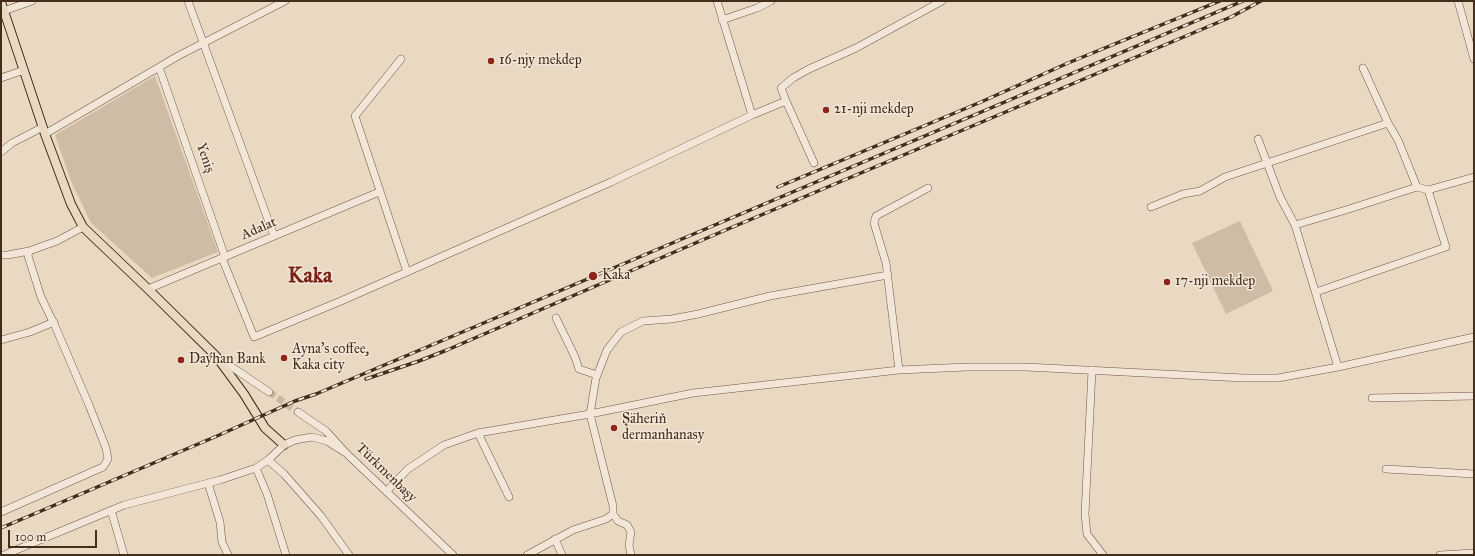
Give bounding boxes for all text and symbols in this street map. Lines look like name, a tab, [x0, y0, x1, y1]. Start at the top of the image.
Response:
place label: 16-njy mekdep	[499, 53, 582, 69]
marker: 16-njy mekdep	[486, 56, 496, 66]
place label: 21-nji mekdep	[834, 102, 914, 118]
marker: 21-nji mekdep	[821, 105, 831, 115]
street label: Yeniş	[192, 141, 218, 175]
street label: Adalat	[239, 214, 279, 244]
district label: Kaka	[288, 264, 332, 290]
place label: Kaka	[602, 268, 630, 284]
marker: Kaka	[587, 270, 599, 282]
place label: 17-nji mekdep	[1175, 274, 1255, 290]
marker: 17-nji mekdep	[1162, 277, 1172, 287]
place label: Ayna's coffee, Kaka city	[292, 342, 369, 374]
place label: Daýhan Bank	[189, 352, 266, 368]
marker: Ayna's coffee, Kaka city	[279, 353, 289, 363]
marker: Daýhan Bank	[176, 355, 186, 365]
place label: Şäheriň dermanhanasy	[622, 412, 704, 444]
marker: Şäheriň dermanhanasy	[609, 423, 619, 433]
street label: Türkmenbaşy	[352, 440, 420, 506]
scale bar	[10, 522, 99, 548]
text: 100 m	[15, 530, 46, 544]

